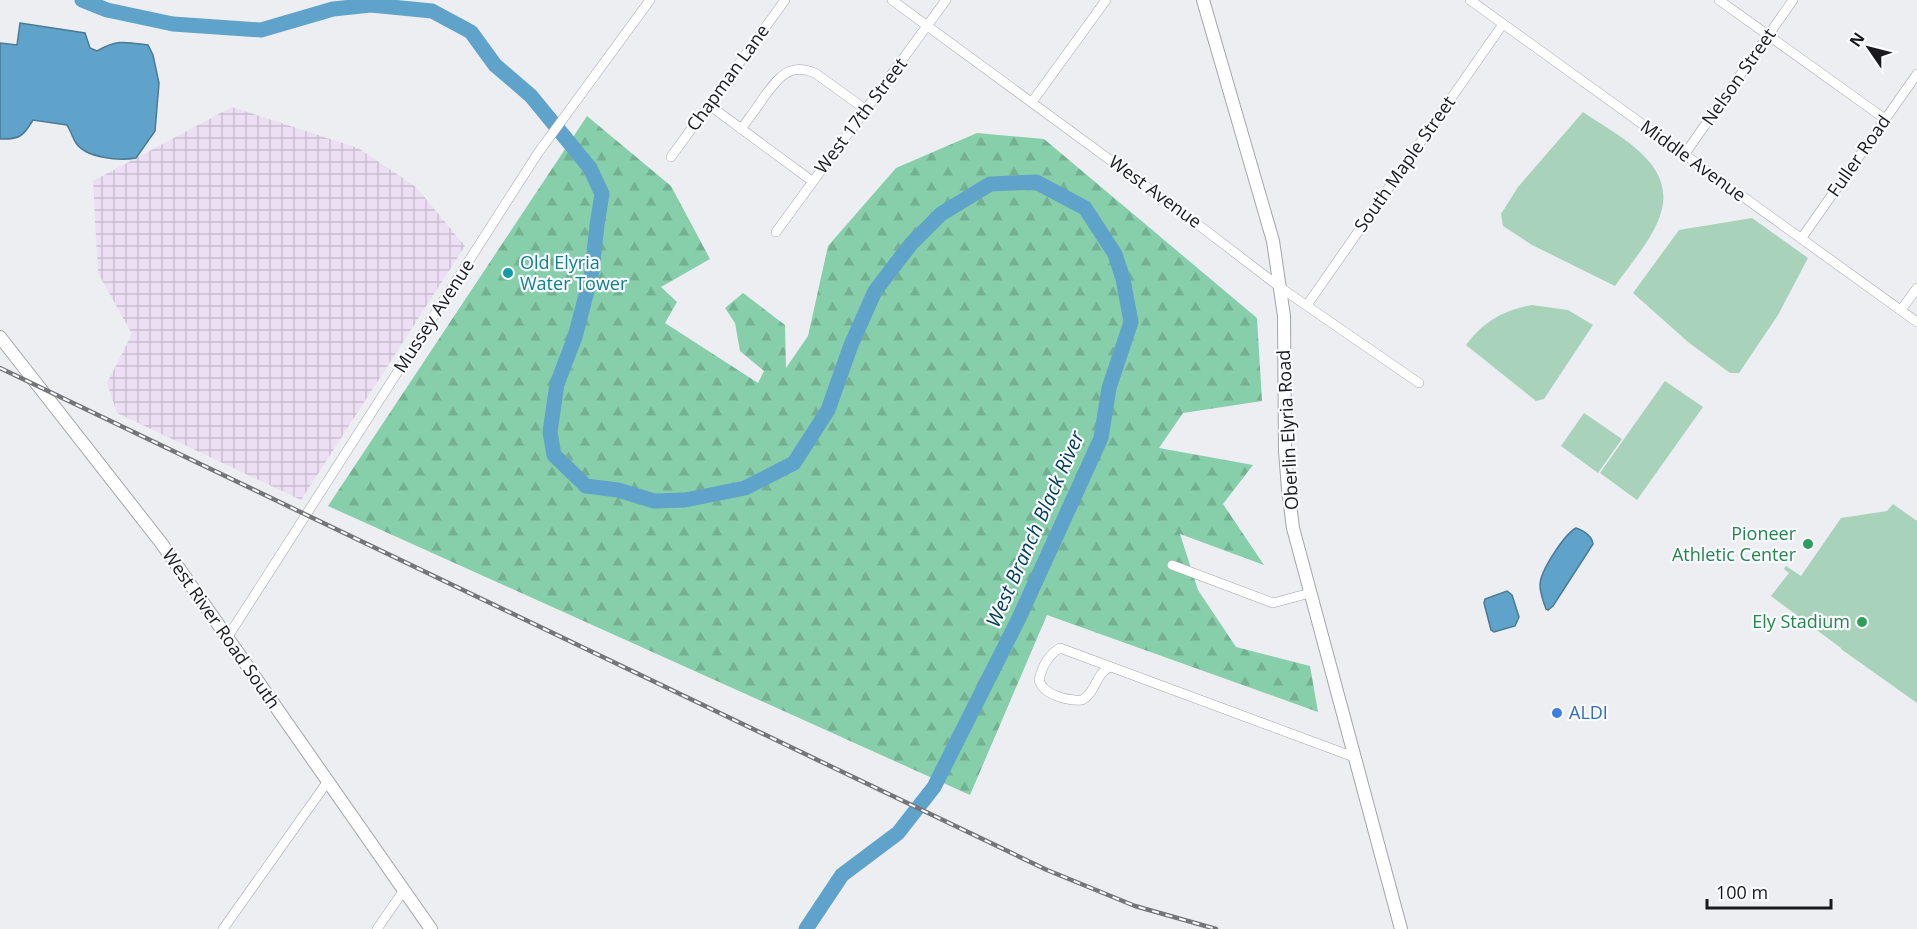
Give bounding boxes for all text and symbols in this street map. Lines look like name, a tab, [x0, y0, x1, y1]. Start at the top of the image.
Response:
north arrow	[1839, 18, 1899, 78]
street label: Chapman Lane	[680, 19, 774, 136]
street label: Nelson Street	[1696, 23, 1781, 130]
text: N	[1844, 28, 1869, 51]
street label: West 17th Street	[809, 53, 912, 178]
street label: South Maple Street	[1348, 91, 1460, 236]
street label: Fuller Road	[1821, 110, 1895, 201]
street label: Middle Avenue	[1636, 114, 1751, 207]
street label: West Avenue	[1104, 149, 1207, 233]
place label: Old Elyria Water Tower	[520, 250, 628, 295]
street label: Mussey Avenue	[387, 254, 479, 377]
marker: Old Elyria Water Tower	[501, 266, 515, 280]
street label: Oberlin Elyria Road	[1271, 349, 1303, 511]
water label: West Branch Black River	[979, 426, 1090, 631]
place label: Pioneer Athletic Center	[1672, 521, 1797, 566]
marker: Pioneer Athletic Center	[1801, 537, 1815, 551]
street label: West River Road South	[157, 544, 286, 713]
place label: Ely Stadium	[1752, 609, 1850, 633]
marker: Ely Stadium	[1855, 615, 1869, 629]
place label: ALDI	[1569, 700, 1608, 724]
marker: ALDI	[1550, 706, 1564, 720]
scale bar	[1707, 872, 1832, 910]
text: 100 m	[1716, 880, 1768, 904]

